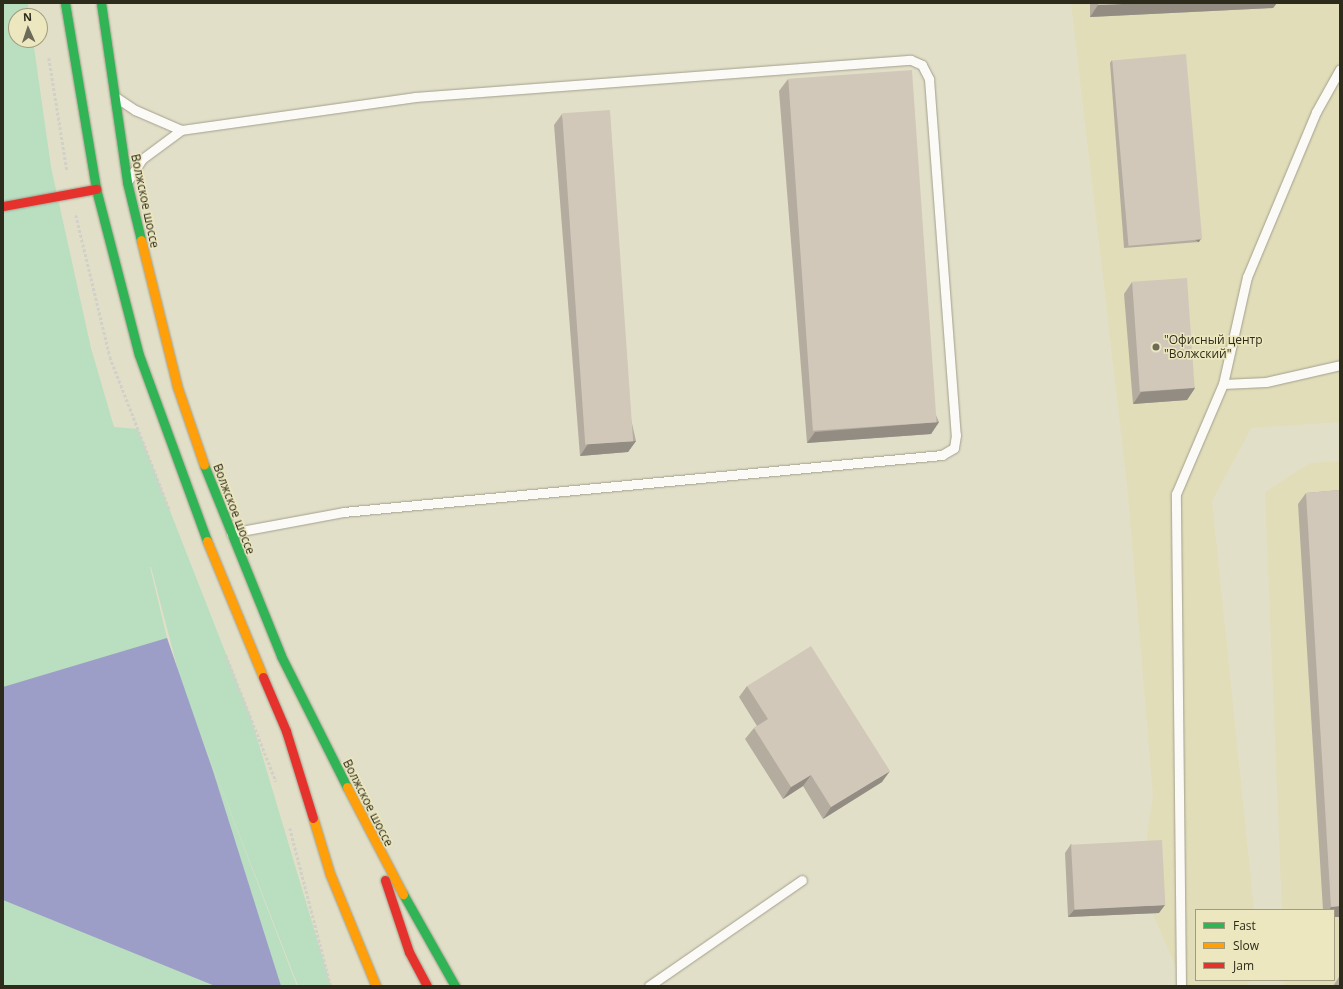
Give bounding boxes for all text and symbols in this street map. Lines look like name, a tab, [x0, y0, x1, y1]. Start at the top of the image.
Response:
north arrow	[8, 8, 48, 48]
text: N	[23, 9, 32, 24]
street label: Волжское шоссе	[128, 153, 162, 249]
place label: "Офисный центр "Волжский"	[1164, 333, 1262, 361]
marker: "Офисный центр "Волжский"	[1151, 342, 1161, 352]
street label: Волжское шоссе	[210, 462, 258, 556]
street label: Волжское шоссе	[340, 757, 396, 849]
legend	[1195, 909, 1335, 981]
text: Fast	[1233, 917, 1256, 934]
text: Slow	[1233, 937, 1259, 954]
text: Jam	[1233, 957, 1254, 974]

